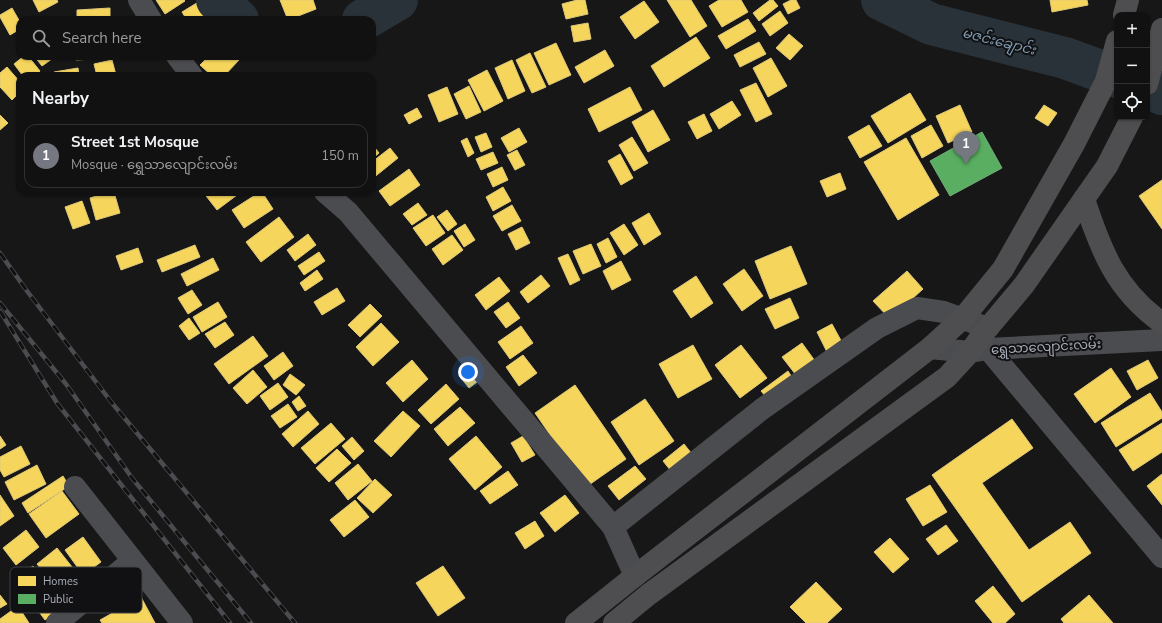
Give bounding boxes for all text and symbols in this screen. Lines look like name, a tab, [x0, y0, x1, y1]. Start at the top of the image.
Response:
map controls	[1114, 12, 1150, 120]
button: +	[1114, 12, 1150, 48]
search box	[16, 16, 376, 60]
water label: မဇင်းချောင်း	[960, 22, 1039, 62]
icon: search	[30, 27, 52, 49]
text: Search here	[62, 28, 142, 48]
button: −	[1114, 48, 1150, 84]
button: locate	[1114, 84, 1150, 120]
text: Nearby	[32, 87, 89, 110]
pin: 1	[953, 131, 979, 164]
text: Street 1st Mosque	[71, 132, 199, 152]
text: 1	[42, 147, 50, 165]
text: 150 m	[321, 147, 359, 165]
text: Mosque · ရွှေသာလျောင်းလမ်း	[71, 156, 237, 174]
street label: ရွှေသာလျောင်းလမ်း	[990, 335, 1102, 360]
your location	[458, 362, 478, 382]
legend	[10, 567, 142, 613]
text: Homes	[43, 574, 78, 589]
text: Public	[43, 592, 73, 607]

